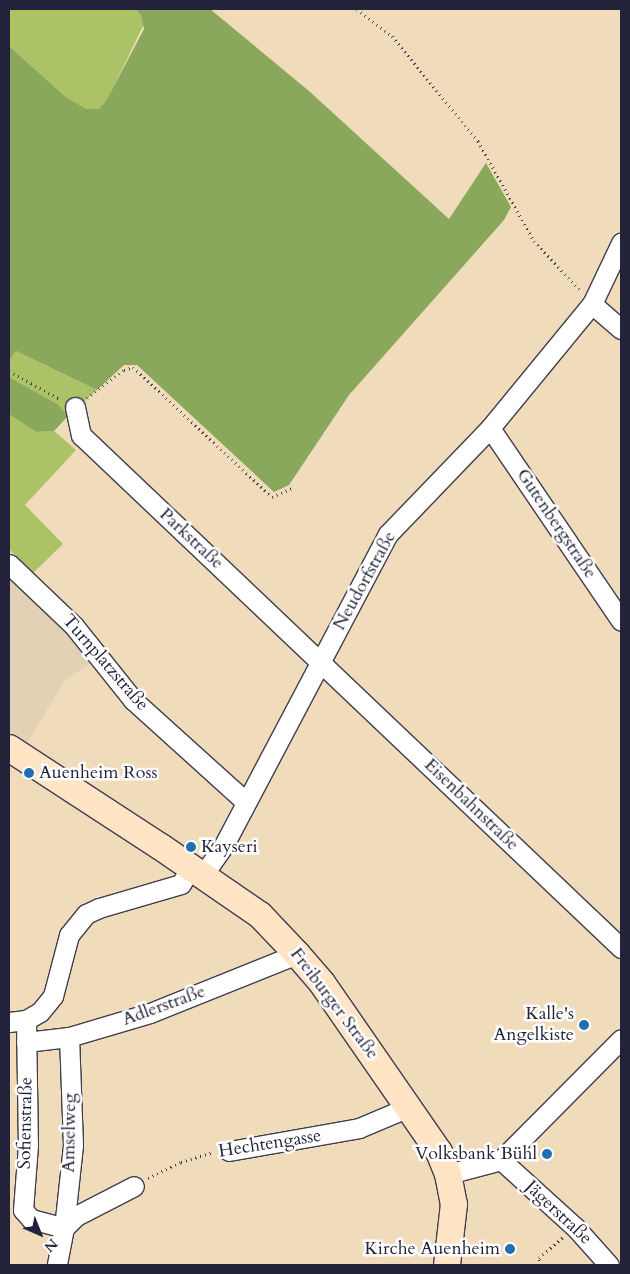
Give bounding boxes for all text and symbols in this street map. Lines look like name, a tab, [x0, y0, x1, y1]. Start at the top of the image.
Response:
street label: Gutenbergstraße	[511, 465, 601, 583]
street label: Parkstraße	[155, 504, 227, 574]
street label: Neudorfstraße	[329, 528, 401, 634]
street label: Turnplatzstraße	[57, 610, 153, 716]
street label: Eisenbahnstraße	[419, 754, 523, 856]
place label: Auenheim Ross	[39, 762, 158, 784]
marker: Auenheim Ross	[23, 767, 35, 779]
place label: Kayseri	[201, 836, 258, 858]
marker: Kayseri	[185, 841, 197, 853]
street label: Freiburger Straße	[285, 944, 383, 1064]
street label: Adlerstraße	[120, 981, 208, 1031]
place label: Kalle's Angelkiste	[494, 1004, 574, 1046]
marker: Kalle's Angelkiste	[578, 1019, 590, 1031]
street label: Sofienstraße	[14, 1077, 38, 1169]
street label: Amselweg	[59, 1093, 81, 1173]
street label: Hechtengasse	[217, 1125, 323, 1163]
place label: Volksbank Bühl	[415, 1143, 537, 1165]
marker: Volksbank Bühl	[541, 1148, 553, 1160]
street label: Jägerstraße	[520, 1177, 596, 1249]
north arrow	[15, 1209, 65, 1259]
text: N	[40, 1234, 62, 1256]
place label: Kirche Auenheim	[364, 1238, 500, 1260]
marker: Kirche Auenheim	[504, 1243, 516, 1255]

